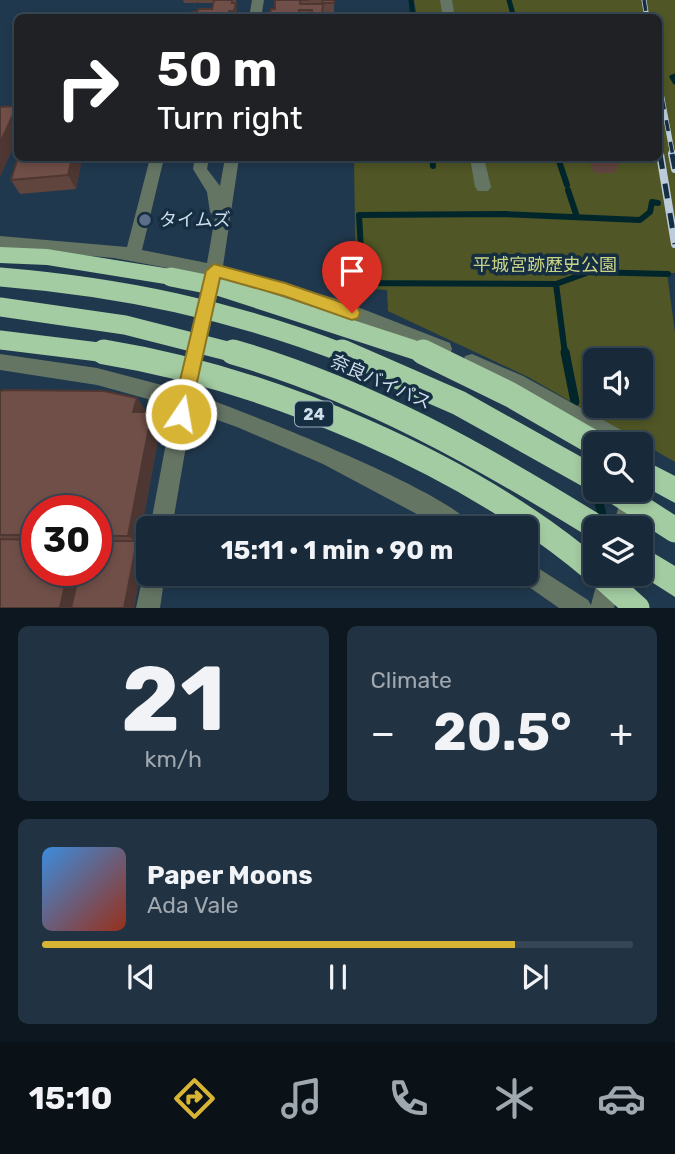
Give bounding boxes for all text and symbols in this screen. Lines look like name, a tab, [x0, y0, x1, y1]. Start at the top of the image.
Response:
text: 50 m	[157, 40, 277, 98]
icon: right	[42, 42, 133, 133]
text: Turn right	[157, 99, 302, 137]
place label: タイムズ	[159, 209, 231, 231]
marker: タイムズ	[137, 212, 153, 228]
pin	[322, 241, 382, 313]
icon: arrive	[333, 252, 371, 290]
park label: 平城宮跡歴史公園	[473, 254, 617, 276]
map controls	[583, 348, 653, 586]
button: sound	[583, 348, 653, 418]
street label: 奈良バイパス	[327, 350, 435, 414]
position arrow	[144, 377, 218, 451]
road number: 24	[295, 402, 333, 426]
button: search	[583, 432, 653, 502]
speed limit sign: 30	[21, 495, 112, 586]
button: layers	[583, 516, 653, 586]
text: 15:11 · 1 min · 90 m	[221, 535, 453, 566]
text: 21	[121, 645, 225, 753]
text: Climate	[371, 666, 452, 694]
text: 20.5°	[433, 701, 572, 763]
text: −	[371, 710, 395, 756]
text: +	[609, 710, 633, 756]
text: km/h	[145, 745, 202, 773]
text: Paper Moons	[147, 860, 313, 891]
text: Ada Vale	[147, 891, 239, 919]
icon: previous	[122, 958, 160, 996]
icon: pause	[319, 958, 357, 996]
icon: next	[516, 958, 554, 996]
icon: directions	[170, 1074, 219, 1123]
icon: music	[277, 1074, 326, 1123]
icon: phone	[384, 1074, 433, 1123]
icon: climate	[490, 1074, 539, 1123]
icon: car	[597, 1074, 646, 1123]
text: 15:10	[29, 1079, 112, 1117]

